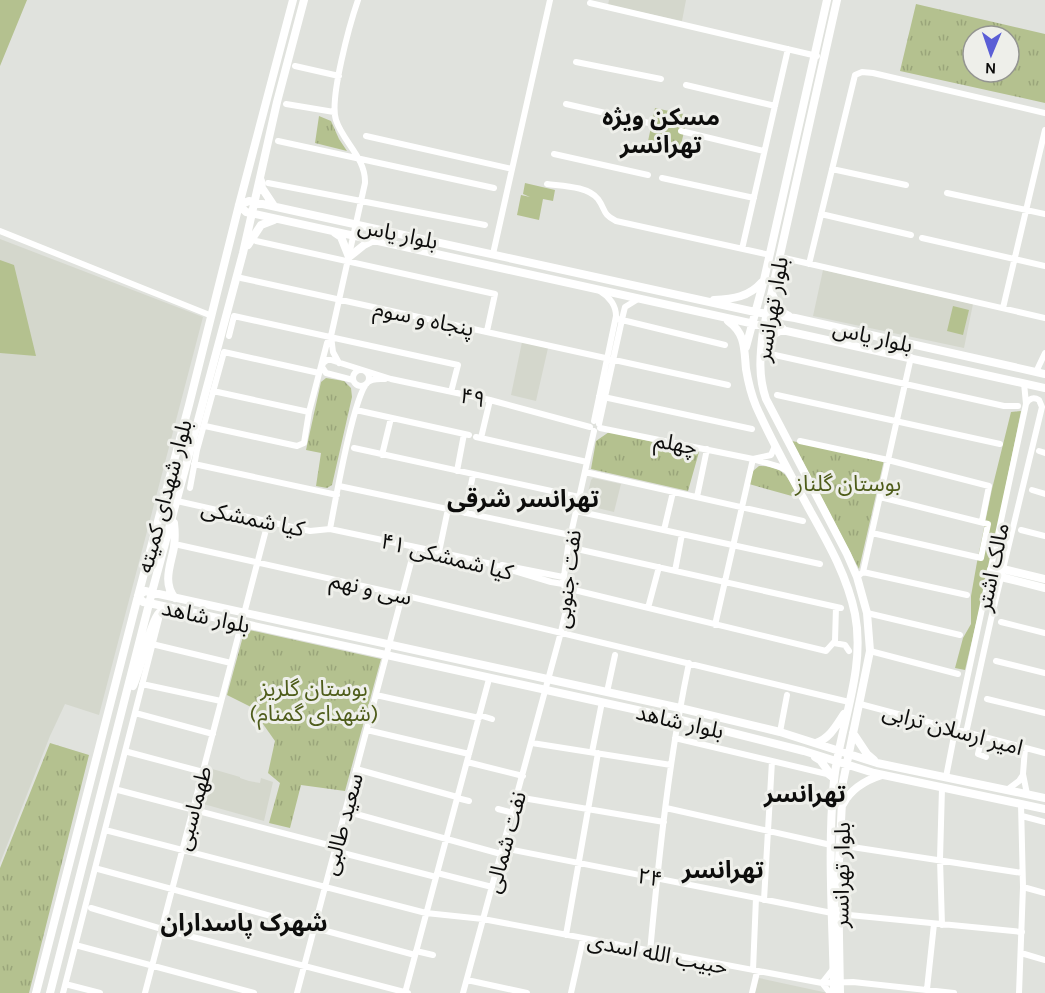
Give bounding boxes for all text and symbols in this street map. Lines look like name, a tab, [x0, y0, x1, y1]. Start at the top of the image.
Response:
north arrow	[961, 24, 1021, 84]
text: N	[984, 59, 997, 78]
district label: مسکن ویژه تهرانسر	[602, 103, 720, 159]
street label: بلوار یاس	[355, 213, 440, 255]
street label: بلوار تهرانسر	[750, 255, 794, 365]
street label: پنجاه و سوم	[371, 296, 476, 345]
street label: بلوار یاس	[830, 315, 915, 359]
street label: ۴۹	[458, 383, 488, 413]
street label: بلوار شهدای کمیته	[132, 417, 198, 576]
street label: چهلم	[652, 427, 699, 464]
park label: بوستان گلناز	[794, 471, 901, 497]
district label: تهرانسر شرقی	[447, 485, 599, 513]
street label: کیا شمشکی	[199, 495, 308, 543]
street label: مالک اشتر	[971, 521, 1015, 615]
street label: ۴۱ کیا شمشکی	[378, 528, 516, 586]
street label: نفت جنوبی	[549, 528, 587, 630]
street label: سی و نهم	[327, 567, 414, 614]
street label: بلوار شاهد	[159, 595, 252, 639]
park label: بوستان گلریز (شهدای گمنام)	[249, 676, 379, 730]
street label: بلوار شاهد	[633, 699, 726, 745]
street label: امیر ارسلان ترابی	[880, 699, 1026, 761]
street label: طهماسبی	[170, 763, 218, 853]
street label: سعید طالبی	[317, 770, 369, 878]
district label: تهرانسر	[763, 780, 846, 808]
street label: نفت شمالی	[480, 788, 532, 896]
street label: بلوار تهرانسر	[828, 822, 856, 929]
district label: تهرانسر	[681, 856, 764, 884]
street label: ۲۴	[635, 863, 665, 893]
district label: شهرک پاسداران	[160, 909, 328, 939]
street label: حبیب الله اسدی	[585, 928, 730, 980]

